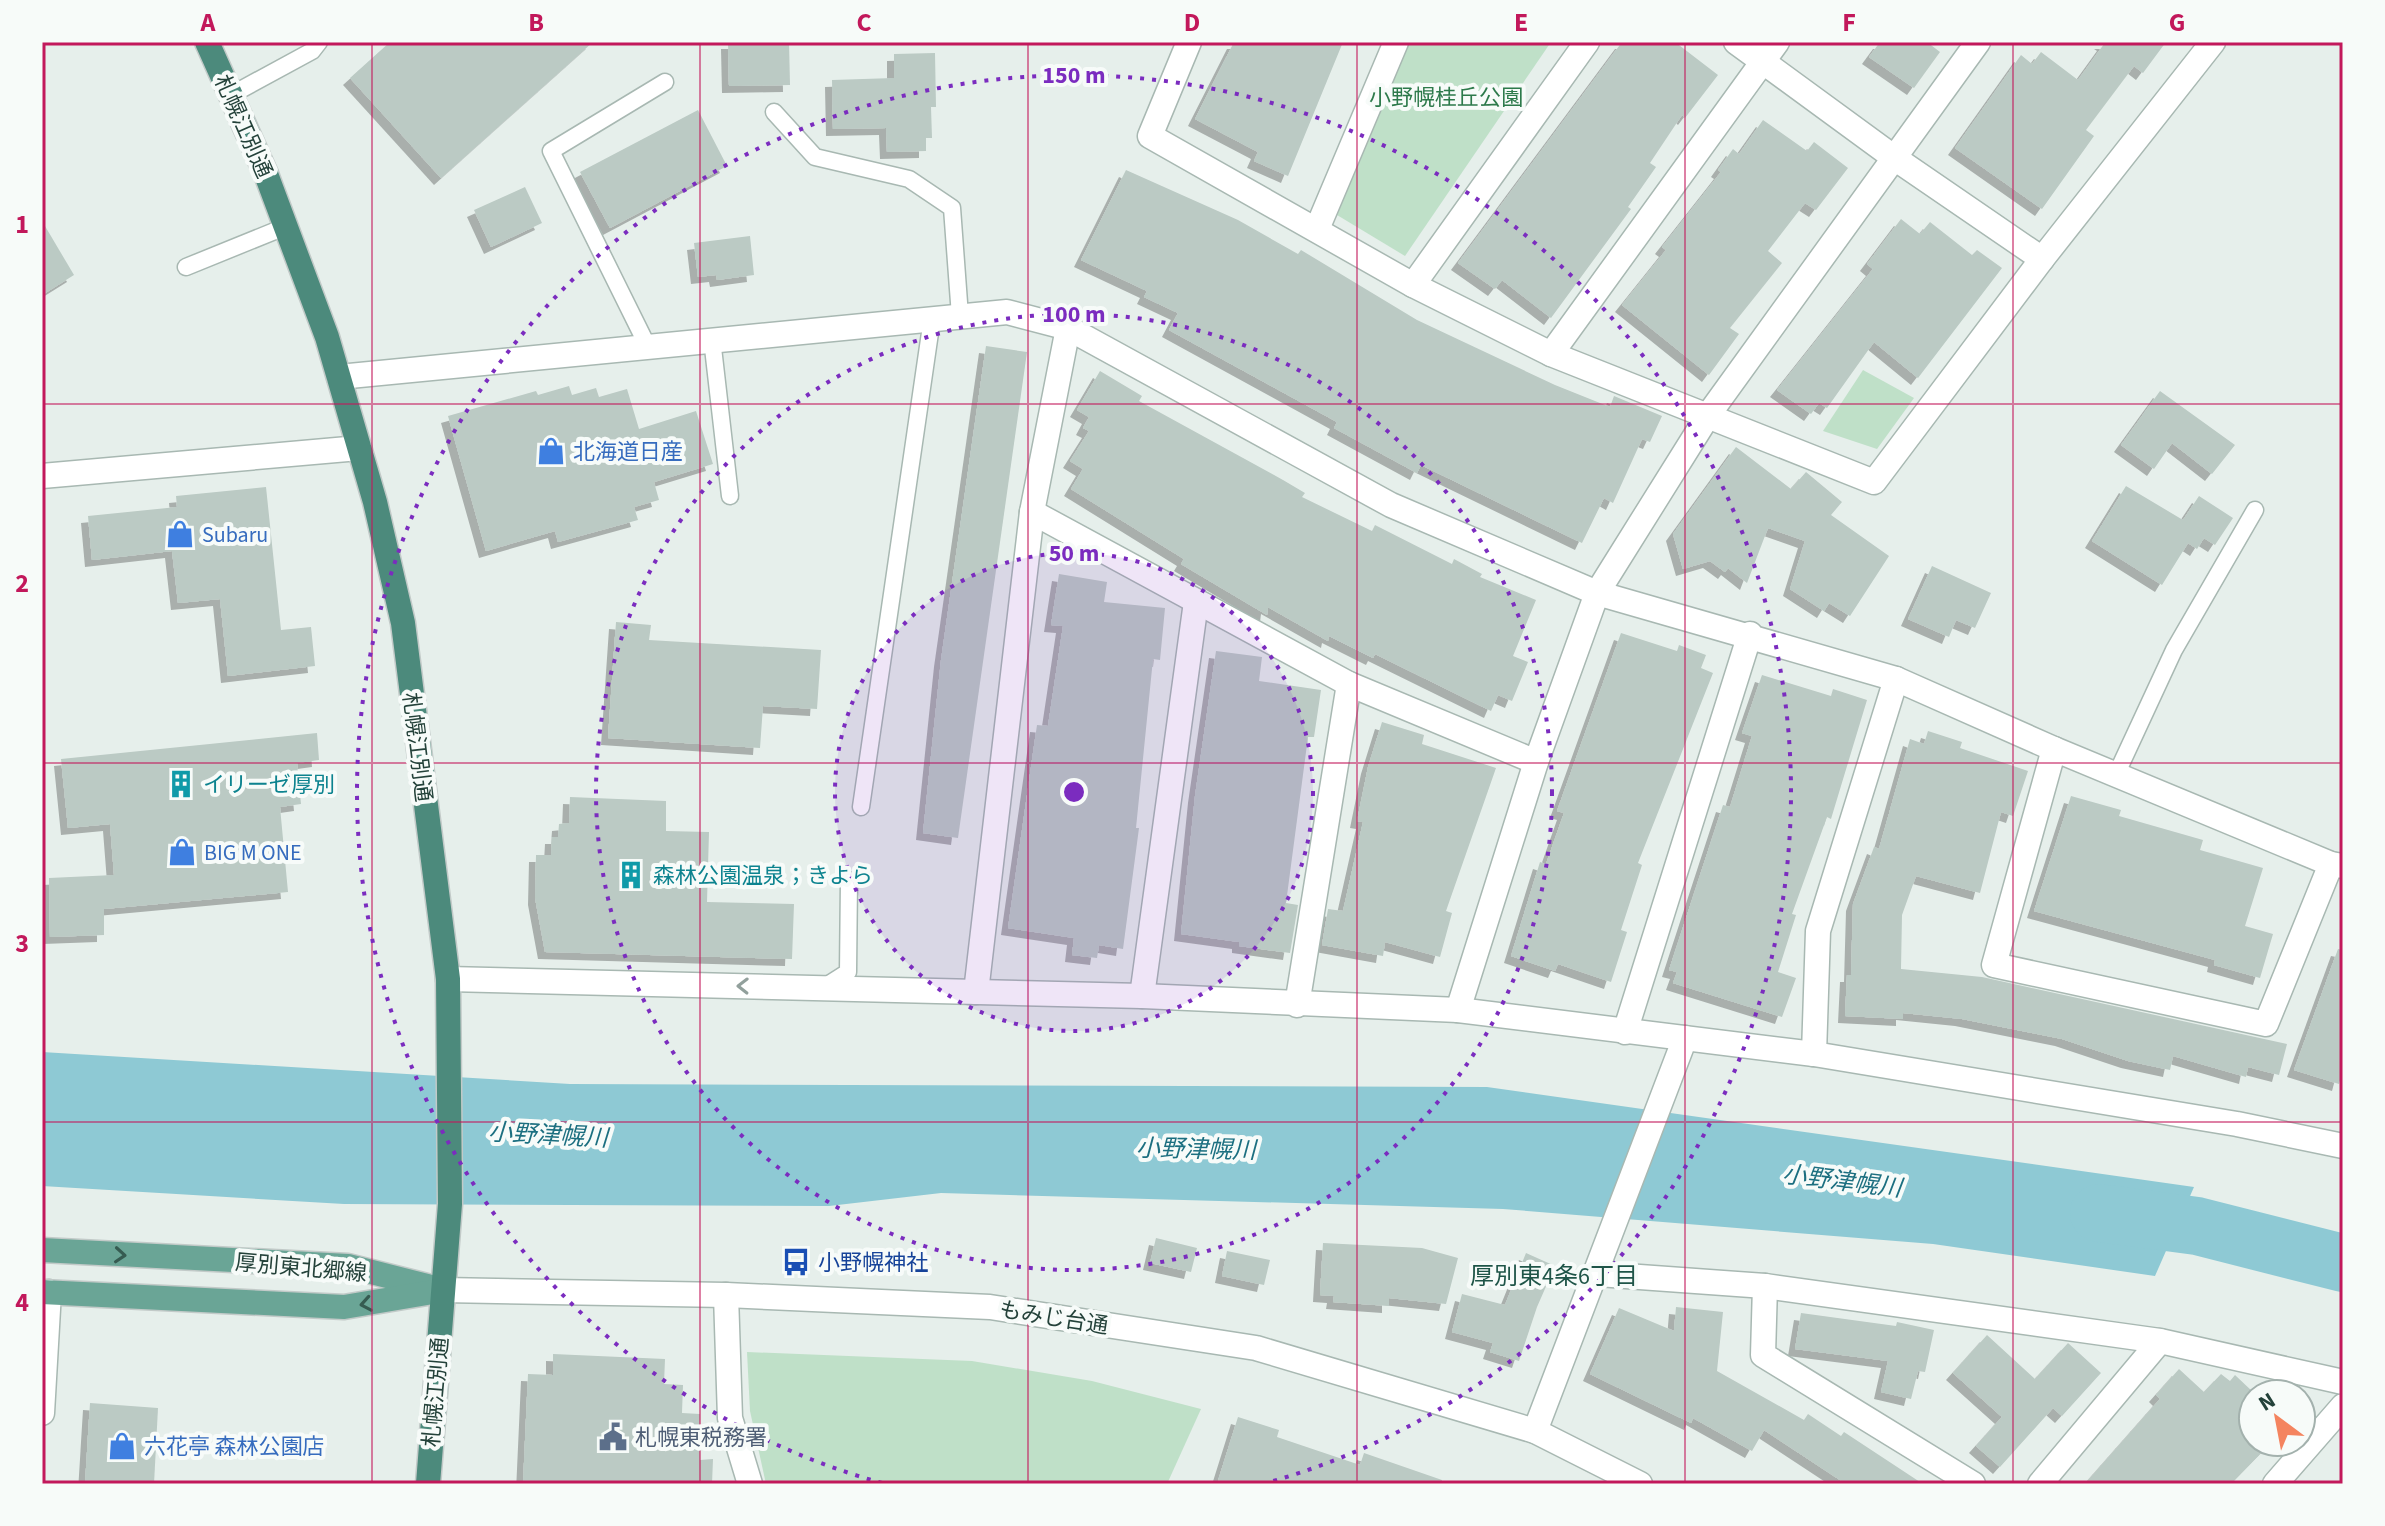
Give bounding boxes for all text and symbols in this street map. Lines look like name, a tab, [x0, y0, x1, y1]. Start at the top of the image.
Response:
text: A	[200, 4, 217, 41]
text: B	[528, 4, 544, 41]
text: C	[856, 4, 872, 41]
text: D	[1184, 4, 1200, 41]
text: E	[1514, 4, 1528, 41]
text: F	[1842, 4, 1856, 41]
text: G	[2169, 4, 2185, 41]
text: 150 m	[1042, 58, 1106, 93]
street label: 札幌江別通	[206, 70, 280, 183]
park label: 小野幌桂丘公園	[1369, 82, 1523, 114]
text: 1	[15, 206, 29, 243]
text: 100 m	[1042, 297, 1106, 332]
shop icon: 北海道日産	[536, 436, 566, 466]
place label: 北海道日産	[573, 436, 683, 468]
shop icon: Subaru	[165, 519, 195, 549]
place label: Subaru	[202, 519, 268, 551]
text: 50 m	[1049, 536, 1099, 571]
text: 2	[15, 565, 29, 602]
street label: 札幌江別通	[394, 691, 440, 804]
building icon: イリーゼ厚別	[166, 769, 196, 799]
place label: イリーゼ厚別	[203, 769, 335, 801]
centre of rings	[1060, 778, 1088, 806]
shop icon: BIG M ONE	[167, 837, 197, 867]
place label: BIG M ONE	[204, 837, 302, 869]
building icon: 森林公園温泉；きよら	[616, 860, 646, 890]
place label: 森林公園温泉；きよら	[653, 860, 873, 892]
text: 3	[15, 925, 29, 962]
one-way arrow	[736, 977, 749, 995]
water label: 小野津幌川	[487, 1115, 612, 1156]
water label: 小野津幌川	[1136, 1131, 1259, 1168]
water label: 小野津幌川	[1780, 1157, 1907, 1207]
one-way arrow	[114, 1246, 127, 1263]
street label: 厚別東北郷線	[234, 1246, 368, 1290]
bus stop icon: 小野幌神社	[781, 1247, 811, 1277]
place label: 小野幌神社	[818, 1247, 928, 1279]
district label: 厚別東4条6丁目	[1470, 1259, 1638, 1294]
text: 4	[15, 1284, 29, 1321]
one-way arrow	[359, 1294, 373, 1311]
street label: もみじ台通	[997, 1294, 1111, 1342]
street label: 札幌江別通	[415, 1336, 457, 1448]
north arrow	[2237, 1378, 2317, 1458]
text: N	[2252, 1384, 2282, 1419]
public building icon: 札幌東税務署	[598, 1422, 628, 1452]
place label: 札幌東税務署	[635, 1422, 767, 1454]
shop icon: 六花亭 森林公園店	[107, 1431, 137, 1461]
place label: 六花亭 森林公園店	[144, 1431, 324, 1463]

